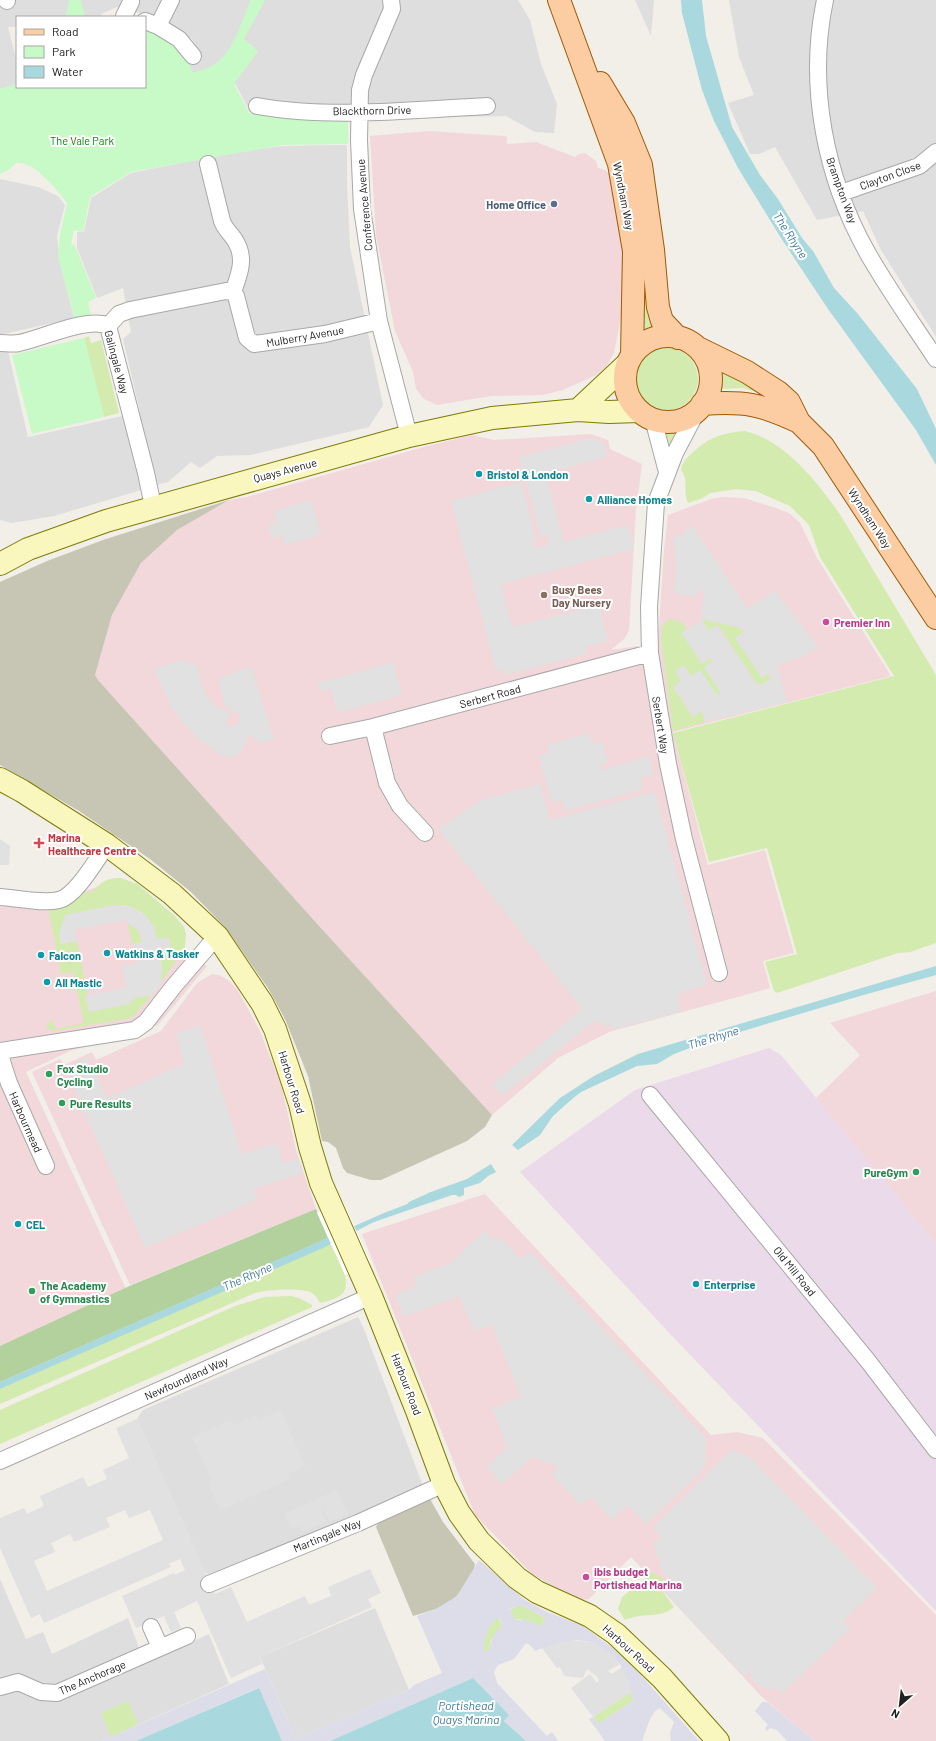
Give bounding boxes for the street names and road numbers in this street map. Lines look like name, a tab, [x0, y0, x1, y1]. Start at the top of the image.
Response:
street label: Blackthorn Drive	[333, 103, 412, 117]
street label: Brampton Way	[824, 155, 860, 225]
street label: Conference Avenue	[353, 158, 374, 252]
street label: Clayton Close	[858, 158, 922, 192]
street label: Wyndham Way	[611, 161, 637, 231]
street label: Mulberry Avenue	[265, 323, 345, 349]
street label: Galingale Way	[102, 329, 132, 395]
street label: Quays Avenue	[252, 455, 318, 485]
street label: Wyndham Way	[846, 485, 894, 551]
street label: Serbert Road	[458, 682, 522, 710]
street label: Serbert Way	[650, 695, 672, 755]
street label: Harbour Road	[276, 1049, 308, 1115]
street label: Harbourmead	[7, 1090, 45, 1154]
street label: Old Mill Road	[771, 1244, 819, 1298]
street label: Harbour Road	[389, 1351, 425, 1417]
street label: Newfoundland Way	[142, 1354, 230, 1402]
street label: Martingale Way	[291, 1515, 363, 1555]
street label: Harbour Road	[600, 1621, 658, 1675]
street label: The Anchorage	[56, 1657, 128, 1697]

